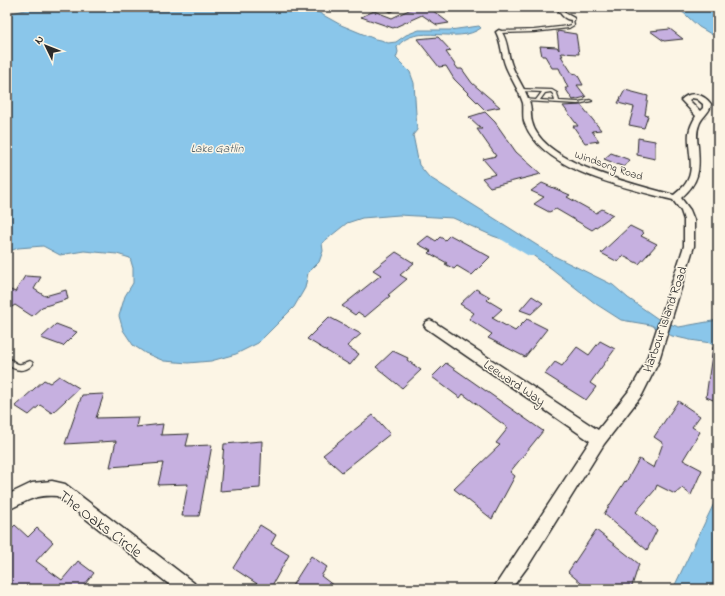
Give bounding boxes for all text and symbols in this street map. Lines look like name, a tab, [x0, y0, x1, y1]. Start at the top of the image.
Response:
north arrow	[26, 26, 66, 66]
text: N	[31, 32, 48, 48]
water label: Lake Gatlin	[191, 140, 244, 158]
street label: Windsong Road	[572, 147, 645, 186]
street label: Harbour Island Road	[638, 263, 693, 375]
street label: Leeward Way	[479, 356, 549, 412]
street label: The Oaks Circle	[53, 485, 148, 565]

